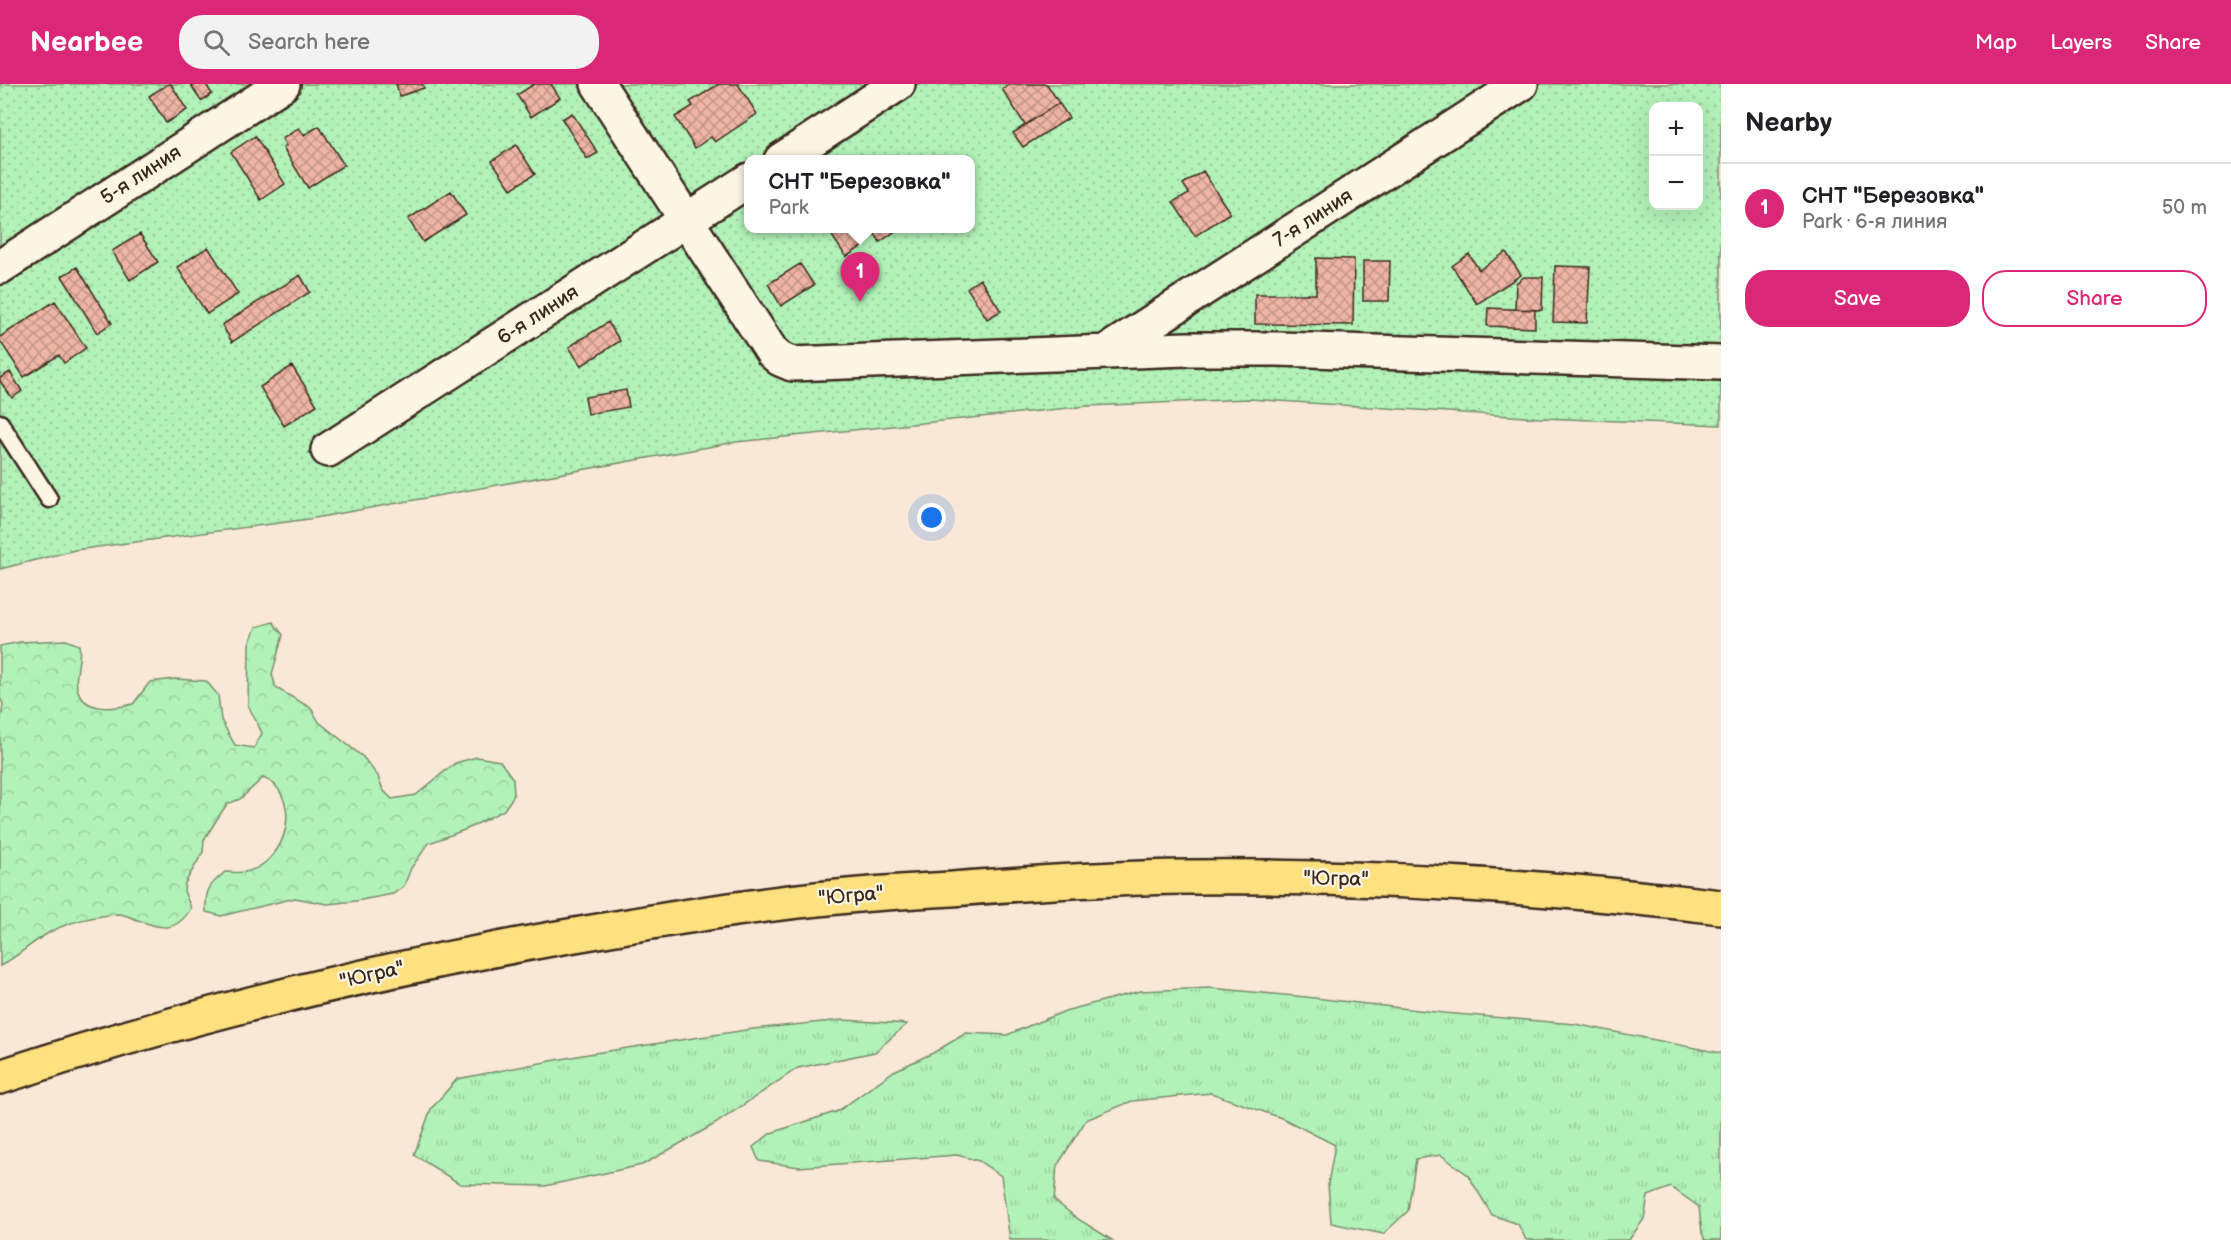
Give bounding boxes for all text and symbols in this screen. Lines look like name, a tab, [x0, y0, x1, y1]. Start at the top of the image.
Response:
search box	[179, 15, 599, 69]
text: Nearbee	[30, 26, 143, 59]
icon: search	[200, 26, 233, 59]
text: Search here	[248, 29, 370, 56]
text: Map	[1975, 30, 2017, 55]
text: Layers	[2050, 30, 2112, 55]
text: Share	[2145, 30, 2201, 55]
map controls	[1649, 102, 1703, 210]
button: +	[1649, 102, 1703, 156]
text: Nearby	[1745, 108, 1832, 139]
street label: 5-я линия	[96, 140, 186, 210]
popup	[744, 155, 975, 233]
button: −	[1649, 156, 1703, 210]
text: СНТ "Березовка"	[768, 169, 951, 196]
street label: 7-я линия	[1269, 183, 1357, 253]
text: СНТ "Березовка"	[1802, 183, 1984, 210]
text: Park	[768, 196, 809, 220]
text: 1	[1760, 196, 1769, 220]
text: 50 m	[2162, 196, 2207, 220]
text: Park · 6-я линия	[1802, 210, 1947, 234]
pin: 1	[840, 252, 880, 302]
button: Save	[1745, 270, 1970, 327]
button: Share	[1982, 270, 2207, 327]
street label: 6-я линия	[493, 280, 583, 350]
your location	[917, 503, 946, 532]
street label: "Югра"	[1303, 866, 1369, 892]
street label: "Югра"	[817, 881, 885, 911]
street label: "Югра"	[337, 956, 407, 994]

